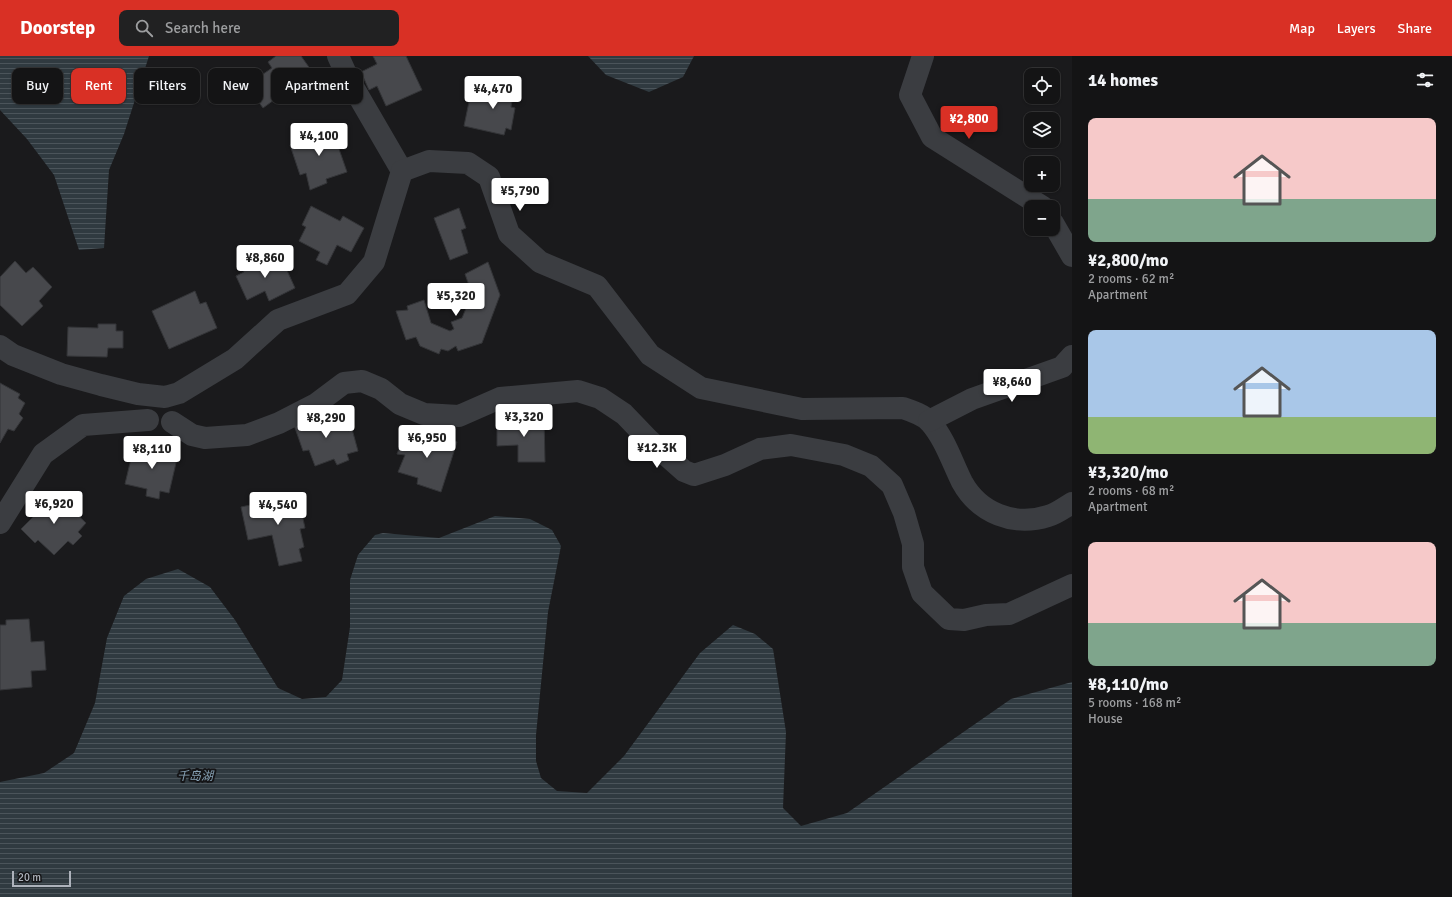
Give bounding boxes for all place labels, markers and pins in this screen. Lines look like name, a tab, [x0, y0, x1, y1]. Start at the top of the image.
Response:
pin: ¥4,470	[460, 76, 526, 110]
pin: ¥2,800	[936, 106, 1002, 140]
pin: ¥4,100	[286, 123, 352, 157]
pin: ¥5,790	[487, 178, 553, 212]
pin: ¥8,860	[232, 245, 298, 279]
pin: ¥5,320	[423, 283, 489, 317]
pin: ¥8,640	[979, 369, 1045, 403]
pin: ¥3,320	[491, 404, 557, 438]
pin: ¥8,290	[293, 405, 359, 439]
pin: ¥6,950	[394, 425, 460, 459]
pin: ¥12.3K	[624, 435, 690, 469]
pin: ¥8,110	[119, 436, 185, 470]
pin: ¥6,920	[21, 491, 87, 525]
pin: ¥4,540	[245, 492, 311, 526]

